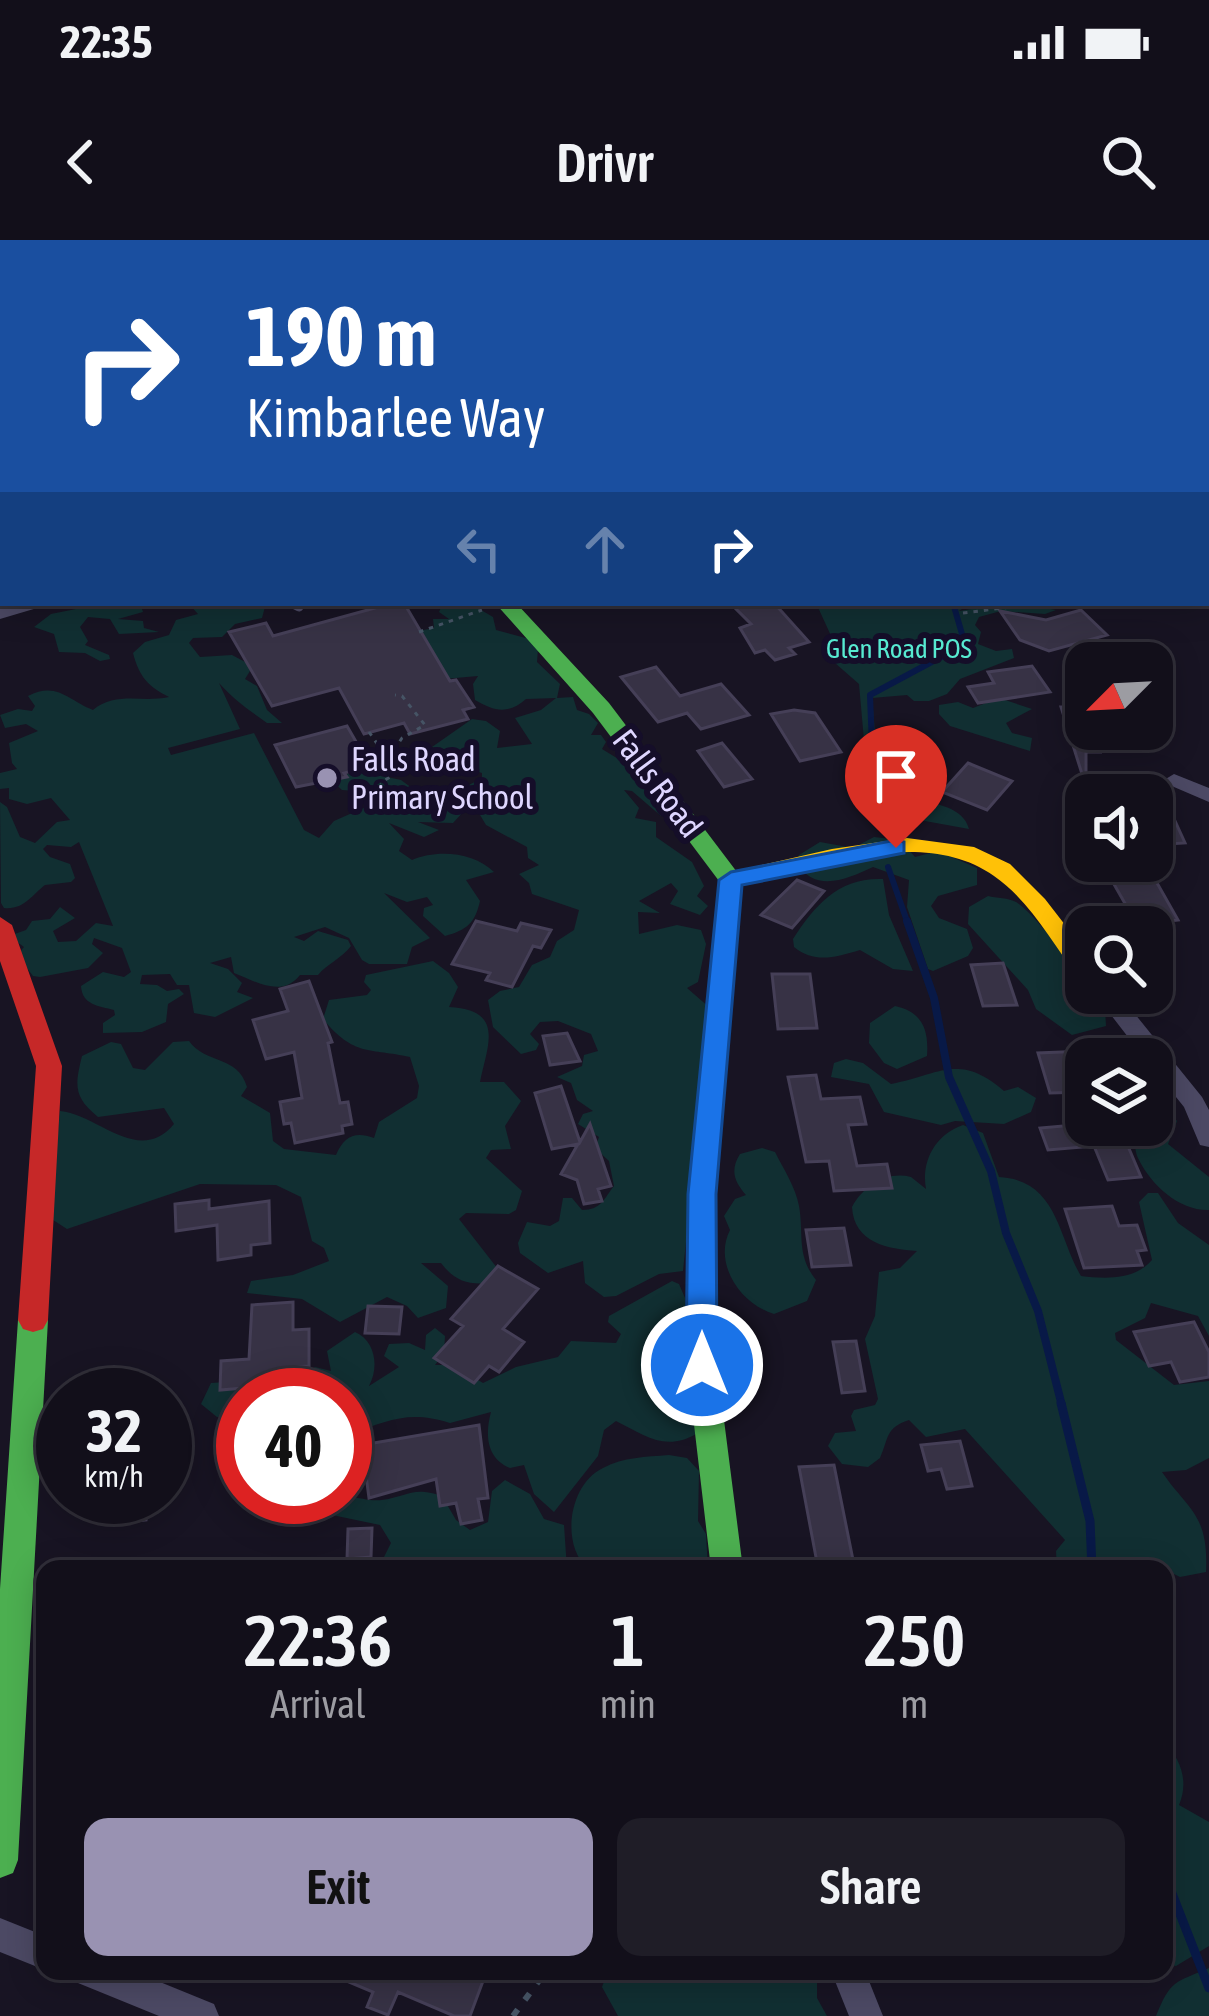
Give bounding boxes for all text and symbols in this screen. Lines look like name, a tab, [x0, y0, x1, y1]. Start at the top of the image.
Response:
text: 22:35	[60, 16, 153, 68]
icon: back	[48, 129, 114, 195]
icon: search	[1095, 129, 1161, 195]
text: Drivr	[556, 132, 653, 193]
icon: right	[48, 288, 204, 444]
text: 190 m	[246, 288, 436, 384]
text: Kimbarlee Way	[246, 387, 545, 448]
icon: left	[446, 516, 512, 582]
icon: ahead	[572, 516, 638, 582]
icon: right	[698, 516, 764, 582]
park label: Glen Road POS	[826, 633, 972, 664]
north arrow	[1065, 642, 1173, 750]
map controls	[1065, 642, 1173, 1146]
street label: Falls Road	[605, 722, 711, 844]
pin	[845, 725, 947, 848]
place label: Falls Road Primary School	[351, 740, 534, 816]
icon: arrive	[863, 743, 929, 809]
marker: Falls Road Primary School	[314, 765, 340, 791]
button: sound	[1065, 774, 1173, 882]
button: search	[1065, 906, 1173, 1014]
button: layers	[1065, 1038, 1173, 1146]
position arrow	[639, 1302, 765, 1428]
speed limit sign: 40	[216, 1368, 372, 1524]
text: 32	[86, 1396, 142, 1465]
text: km/h	[84, 1459, 144, 1493]
text: 22:36	[244, 1599, 392, 1681]
text: 1	[611, 1599, 645, 1681]
text: 250	[864, 1599, 965, 1681]
text: Arrival	[270, 1682, 366, 1726]
text: min	[600, 1682, 656, 1726]
text: m	[900, 1682, 928, 1726]
button: Exit	[84, 1818, 593, 1956]
button: Share	[617, 1818, 1125, 1956]

